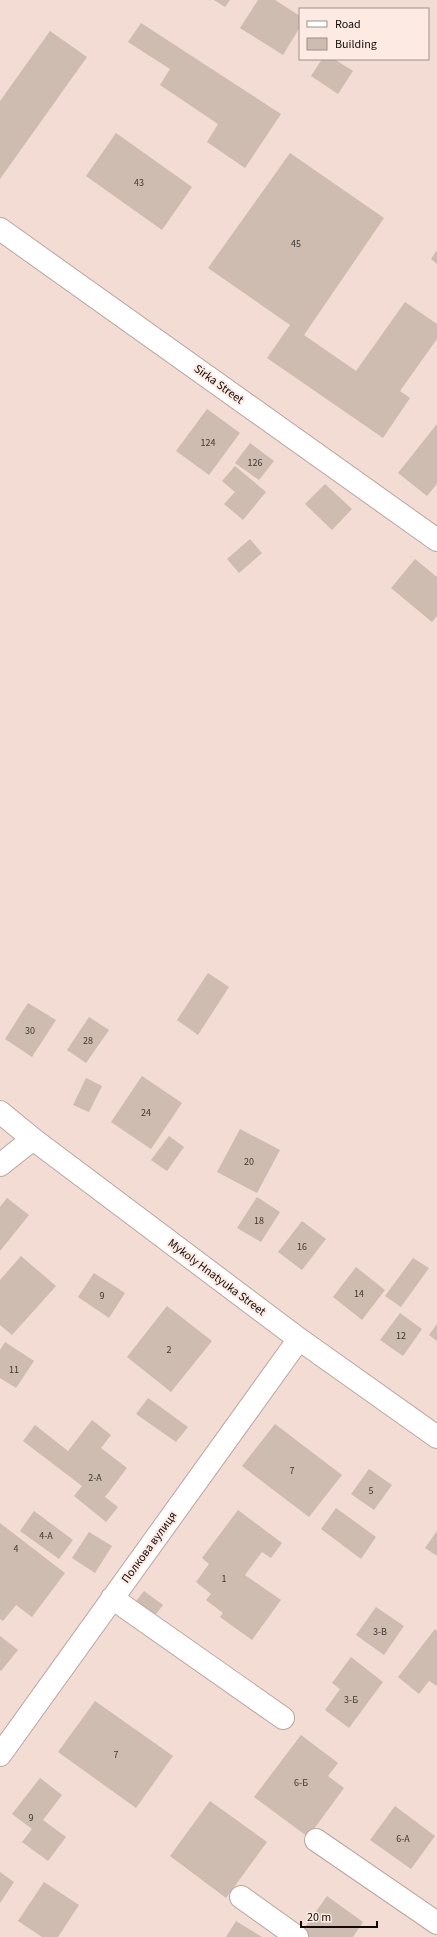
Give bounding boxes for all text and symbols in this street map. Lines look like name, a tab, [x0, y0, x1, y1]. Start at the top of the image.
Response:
legend	[299, 8, 429, 60]
text: Road	[335, 16, 361, 33]
text: Building	[335, 36, 377, 53]
house number: 43	[134, 176, 144, 190]
house number: 45	[291, 237, 301, 251]
street label: Sirka Street	[190, 361, 247, 408]
house number: 124	[201, 436, 215, 450]
house number: 126	[248, 456, 262, 470]
house number: 30	[25, 1024, 35, 1038]
house number: 28	[83, 1034, 93, 1048]
house number: 24	[141, 1106, 151, 1120]
house number: 20	[244, 1155, 254, 1169]
house number: 18	[254, 1214, 264, 1228]
street label: Mykoly Hnatyuka Street	[164, 1235, 269, 1320]
house number: 16	[297, 1240, 307, 1254]
house number: 14	[354, 1287, 364, 1301]
house number: 9	[100, 1289, 105, 1303]
house number: 12	[396, 1329, 406, 1343]
house number: 2	[167, 1343, 172, 1357]
house number: 11	[9, 1363, 19, 1377]
house number: 7	[290, 1464, 295, 1478]
house number: 2-А	[88, 1471, 102, 1485]
house number: 5	[369, 1484, 374, 1498]
street label: Полкова вулиця	[118, 1508, 181, 1587]
house number: 4-А	[39, 1529, 53, 1543]
house number: 4	[14, 1542, 19, 1556]
house number: 1	[222, 1572, 227, 1586]
house number: 3-В	[373, 1625, 387, 1639]
house number: 3-Б	[344, 1693, 358, 1707]
house number: 7	[114, 1748, 119, 1762]
house number: 6-Б	[294, 1776, 308, 1790]
house number: 9	[29, 1811, 34, 1825]
house number: 6-А	[396, 1832, 410, 1846]
scale bar	[301, 1903, 377, 1929]
text: 20 m	[307, 1909, 331, 1926]

